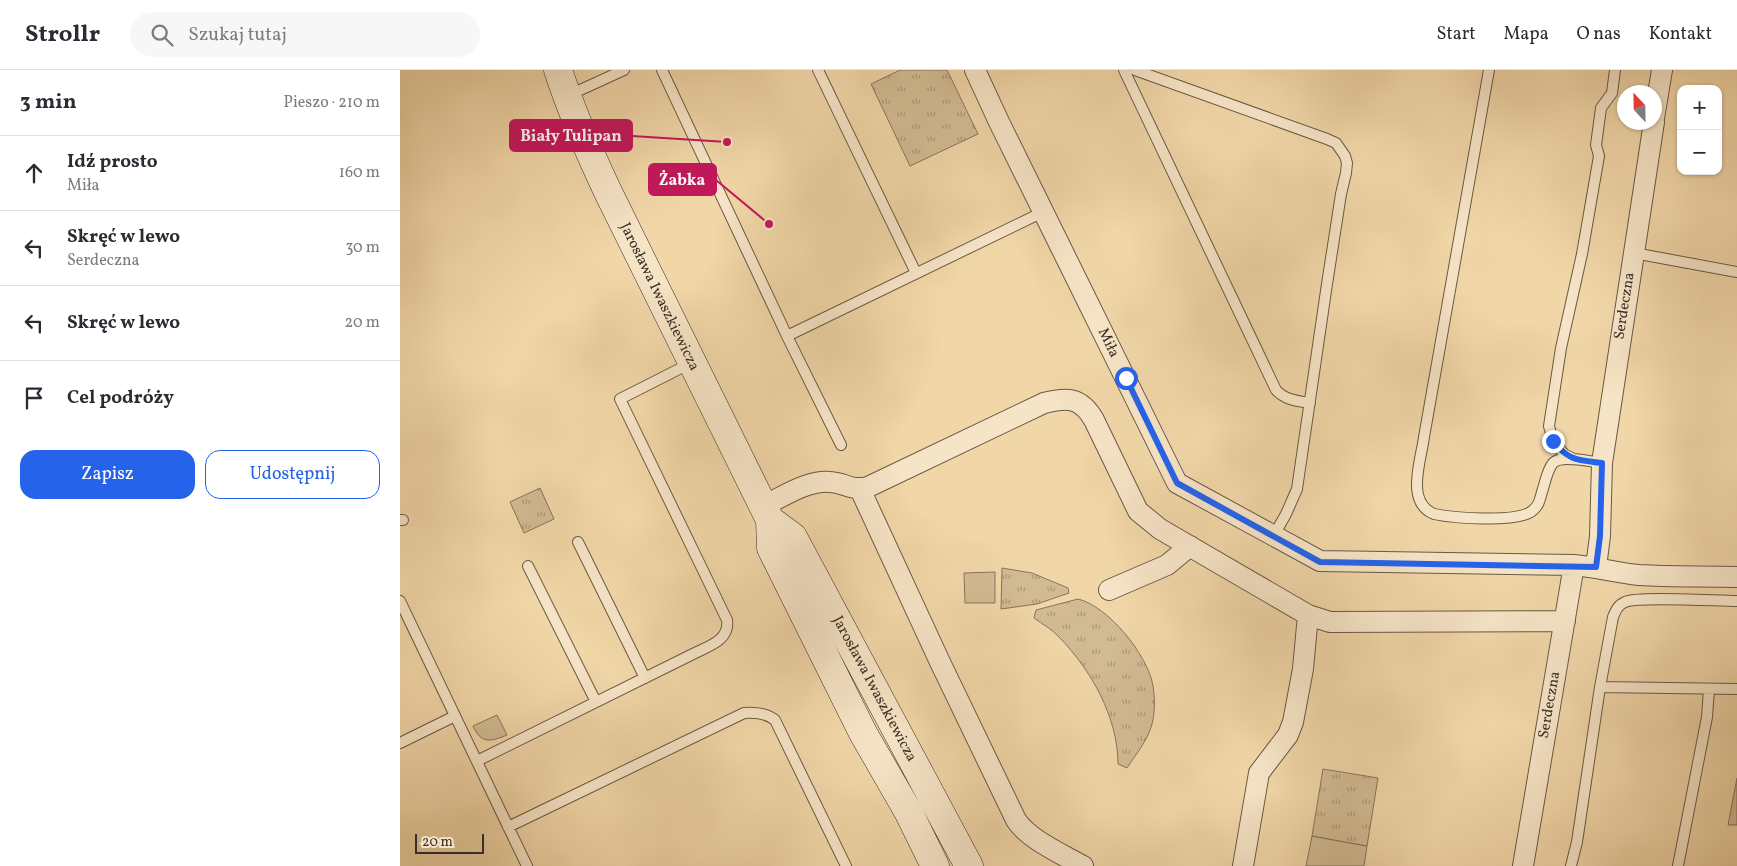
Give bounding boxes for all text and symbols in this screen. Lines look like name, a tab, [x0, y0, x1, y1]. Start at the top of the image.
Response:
search box	[130, 12, 480, 57]
text: Strollr	[25, 18, 100, 52]
icon: search	[148, 21, 176, 49]
text: Szukaj tutaj	[188, 22, 287, 48]
text: Start	[1437, 22, 1476, 47]
text: Mapa	[1504, 22, 1549, 47]
text: O nas	[1577, 22, 1621, 47]
text: Kontakt	[1649, 22, 1712, 47]
north arrow	[1617, 85, 1662, 130]
map controls	[1677, 85, 1722, 175]
button: +	[1677, 85, 1722, 130]
text: 3 min	[20, 88, 76, 117]
text: Pieszo · 210 m	[284, 92, 380, 114]
callout: Biały Tulipan	[510, 120, 632, 151]
text: Biały Tulipan	[520, 126, 622, 148]
button: −	[1677, 130, 1722, 175]
text: Idź prosto	[67, 149, 158, 175]
icon: ahead	[20, 159, 48, 187]
text: 160 m	[339, 162, 380, 184]
callout: Żabka	[649, 164, 716, 195]
text: Żabka	[659, 170, 705, 192]
text: Miła	[67, 175, 99, 197]
street label: Jarosława Iwaszkiewicza	[614, 219, 704, 375]
text: Skręć w lewo	[67, 224, 180, 250]
icon: left	[20, 234, 48, 262]
text: 30 m	[345, 237, 380, 259]
text: Serdeczna	[67, 250, 139, 272]
street label: Serdeczna	[1609, 271, 1641, 341]
icon: left	[20, 309, 48, 337]
text: Skręć w lewo	[67, 310, 180, 336]
text: 20 m	[345, 312, 380, 334]
street label: Miła	[1092, 325, 1124, 361]
route start	[1115, 367, 1138, 390]
icon: arrive	[20, 384, 48, 412]
text: Cel podróży	[67, 385, 174, 411]
route end	[1542, 430, 1565, 453]
button: Zapisz	[20, 450, 195, 499]
button: Udostępnij	[205, 450, 380, 499]
street label: Jarosława Iwaszkiewicza	[827, 612, 921, 766]
street label: Serdeczna	[1534, 670, 1566, 740]
scale bar	[415, 831, 484, 854]
text: 20 m	[422, 833, 453, 852]

